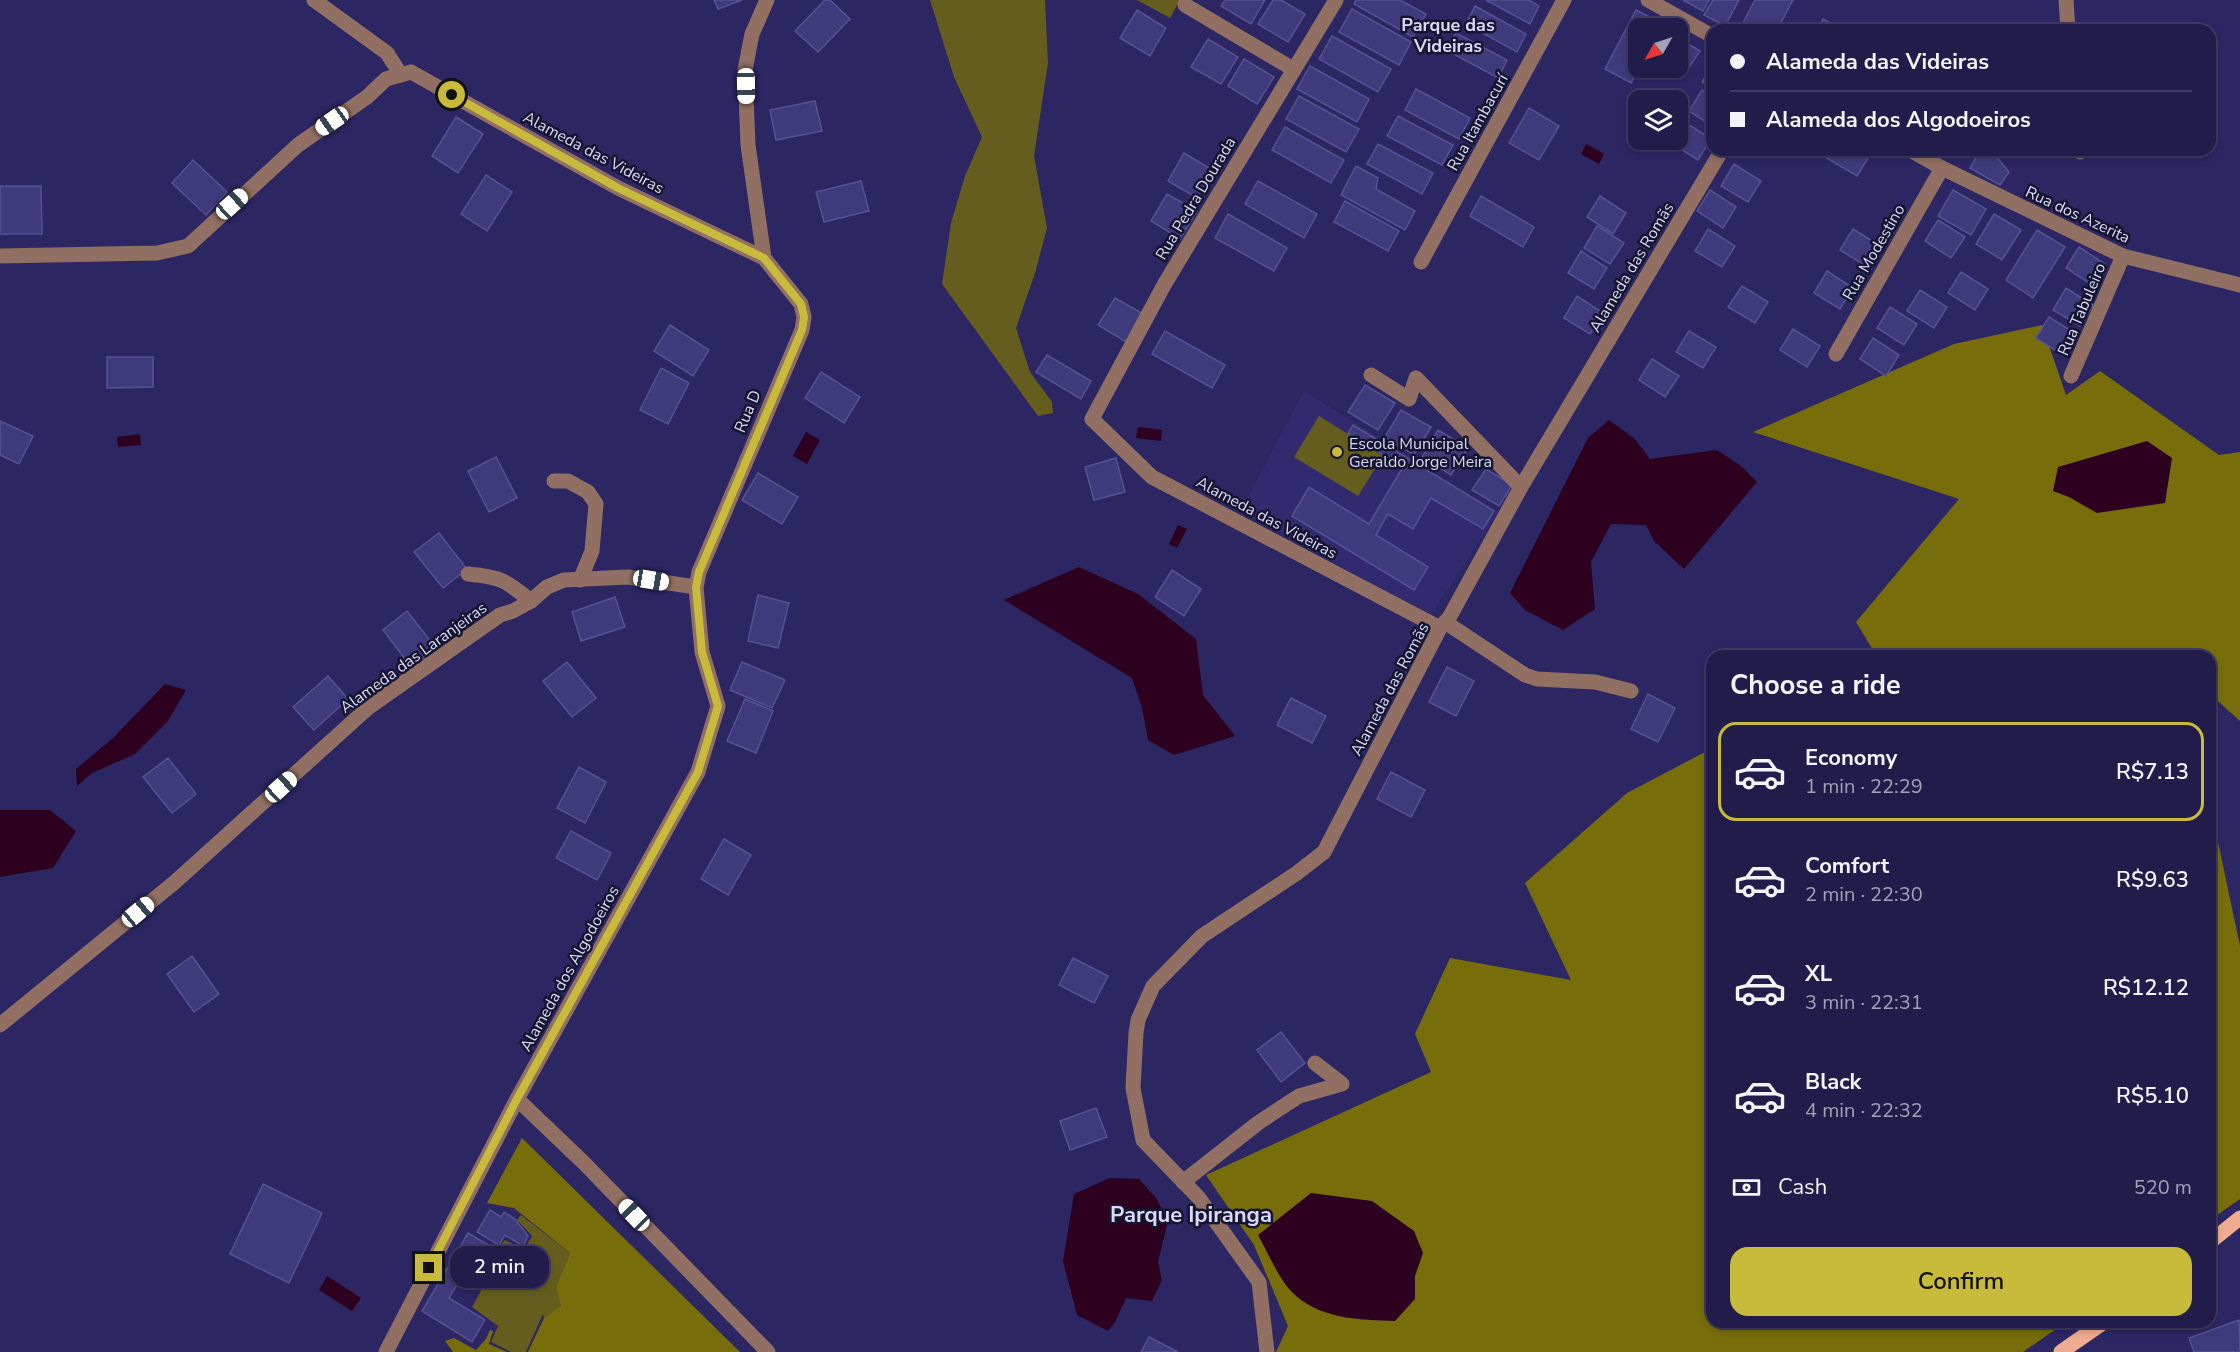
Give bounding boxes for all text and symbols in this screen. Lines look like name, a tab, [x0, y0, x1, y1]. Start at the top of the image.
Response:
district label: Parque das Videiras	[1401, 13, 1495, 58]
north arrow	[1628, 18, 1688, 78]
map controls	[1628, 18, 1688, 150]
text: Alameda das Videiras	[1766, 47, 1989, 77]
car	[737, 68, 755, 104]
street label: Rua Itambacurí	[1442, 69, 1514, 175]
route start	[438, 81, 465, 108]
button: layers	[1628, 90, 1688, 150]
car	[312, 103, 352, 139]
text: Alameda dos Algodoeiros	[1766, 105, 2031, 135]
street label: Alameda das Videiras	[519, 106, 668, 199]
street label: Rua Pedra Dourada	[1150, 133, 1241, 264]
street label: Rua dos Azerita	[2022, 181, 2134, 249]
car	[213, 185, 251, 223]
street label: Alameda das Romãs	[1584, 198, 1679, 337]
street label: Rua Modestino	[1837, 200, 1910, 305]
street label: Rua Tabuleiro	[2052, 259, 2111, 359]
street label: Rua D	[729, 387, 767, 436]
place label: Escola Municipal Geraldo Jorge Meira	[1349, 433, 1492, 473]
marker: Escola Municipal Geraldo Jorge Meira	[1330, 445, 1344, 459]
street label: Alameda das Videiras	[1192, 471, 1341, 564]
car	[632, 568, 670, 592]
street label: Alameda das Laranjeiras	[336, 597, 492, 719]
street label: Alameda das Romãs	[1345, 619, 1434, 760]
text: Choose a ride	[1730, 667, 1901, 704]
text: Economy	[1805, 743, 1897, 773]
icon: car	[1733, 745, 1787, 799]
text: R$7.13	[2116, 757, 2189, 787]
car	[262, 768, 300, 806]
text: 1 min · 22:29	[1805, 773, 1923, 800]
text: Comfort	[1805, 851, 1889, 881]
icon: car	[1733, 853, 1787, 907]
text: R$9.63	[2116, 865, 2189, 895]
text: 2 min · 22:30	[1805, 881, 1923, 908]
street label: Alameda dos Algodoeiros	[515, 882, 625, 1055]
car	[118, 894, 158, 930]
text: XL	[1805, 959, 1832, 989]
icon: car	[1733, 961, 1787, 1015]
text: R$12.12	[2103, 973, 2189, 1003]
text: 3 min · 22:31	[1805, 989, 1923, 1016]
text: Black	[1805, 1067, 1861, 1097]
icon: car	[1733, 1069, 1787, 1123]
text: R$5.10	[2116, 1081, 2189, 1111]
text: 4 min · 22:32	[1805, 1097, 1923, 1124]
icon: cash	[1730, 1171, 1763, 1204]
text: Cash	[1778, 1172, 1827, 1202]
text: 520 m	[2134, 1174, 2192, 1201]
car	[615, 1196, 653, 1234]
district label: Parque Ipiranga	[1110, 1200, 1272, 1230]
callout: 2 min	[450, 1247, 549, 1289]
button: Confirm	[1730, 1247, 2192, 1316]
text: 2 min	[474, 1253, 525, 1280]
route end	[415, 1254, 442, 1281]

